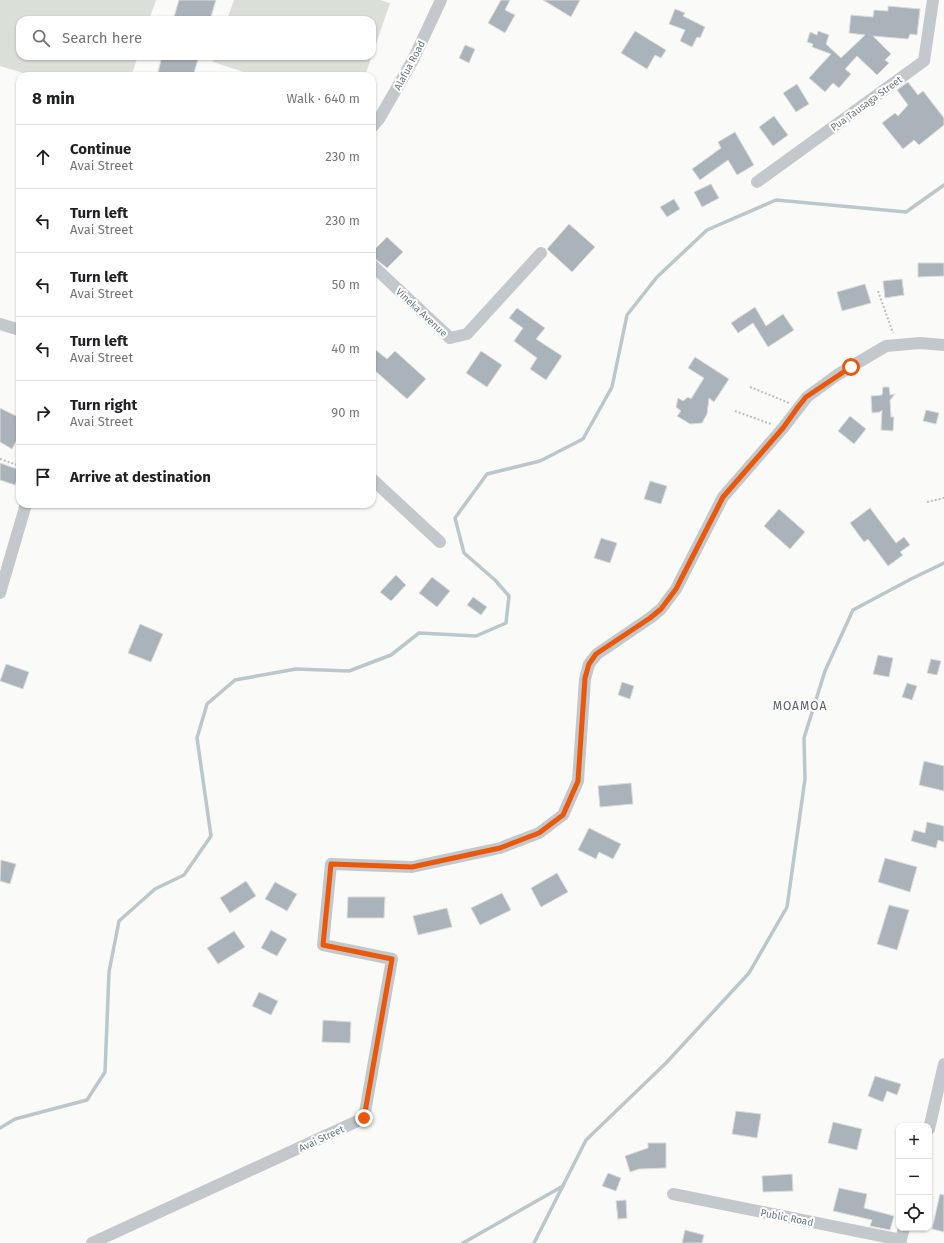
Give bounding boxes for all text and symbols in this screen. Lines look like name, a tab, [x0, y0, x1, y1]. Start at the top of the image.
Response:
search box	[16, 16, 376, 60]
icon: search	[30, 27, 52, 49]
text: Search here	[62, 29, 142, 47]
street label: Alafua Road	[392, 39, 428, 92]
street label: Pua Tausaga Street	[828, 74, 905, 134]
text: 8 min	[32, 88, 75, 109]
text: Walk · 640 m	[287, 91, 360, 106]
text: Continue	[70, 140, 131, 158]
icon: ahead	[32, 146, 54, 168]
text: 230 m	[325, 149, 360, 164]
text: Avai Street	[70, 158, 133, 173]
text: Turn left	[70, 204, 128, 222]
icon: left	[32, 210, 54, 232]
text: 230 m	[325, 213, 360, 228]
text: Avai Street	[70, 222, 133, 237]
text: Turn left	[70, 268, 128, 286]
icon: left	[32, 274, 54, 296]
text: 50 m	[332, 277, 360, 292]
text: Avai Street	[70, 286, 133, 301]
street label: Vineka Avenue	[393, 286, 450, 340]
text: Turn left	[70, 332, 128, 350]
icon: left	[32, 338, 54, 360]
text: 40 m	[331, 341, 360, 356]
text: Avai Street	[70, 350, 133, 365]
route start	[842, 358, 860, 376]
text: Turn right	[70, 396, 137, 414]
icon: right	[32, 402, 54, 424]
text: 90 m	[331, 405, 360, 420]
text: Avai Street	[70, 414, 133, 429]
icon: arrive	[32, 466, 54, 488]
text: Arrive at destination	[70, 468, 211, 486]
district label: MOAMOA	[773, 699, 827, 713]
route end	[355, 1109, 373, 1127]
street label: Avai Street	[297, 1123, 346, 1155]
map controls	[896, 1123, 932, 1231]
button: +	[896, 1123, 932, 1159]
button: −	[896, 1159, 932, 1195]
button: locate	[896, 1195, 932, 1231]
street label: Public Road	[759, 1207, 814, 1229]

